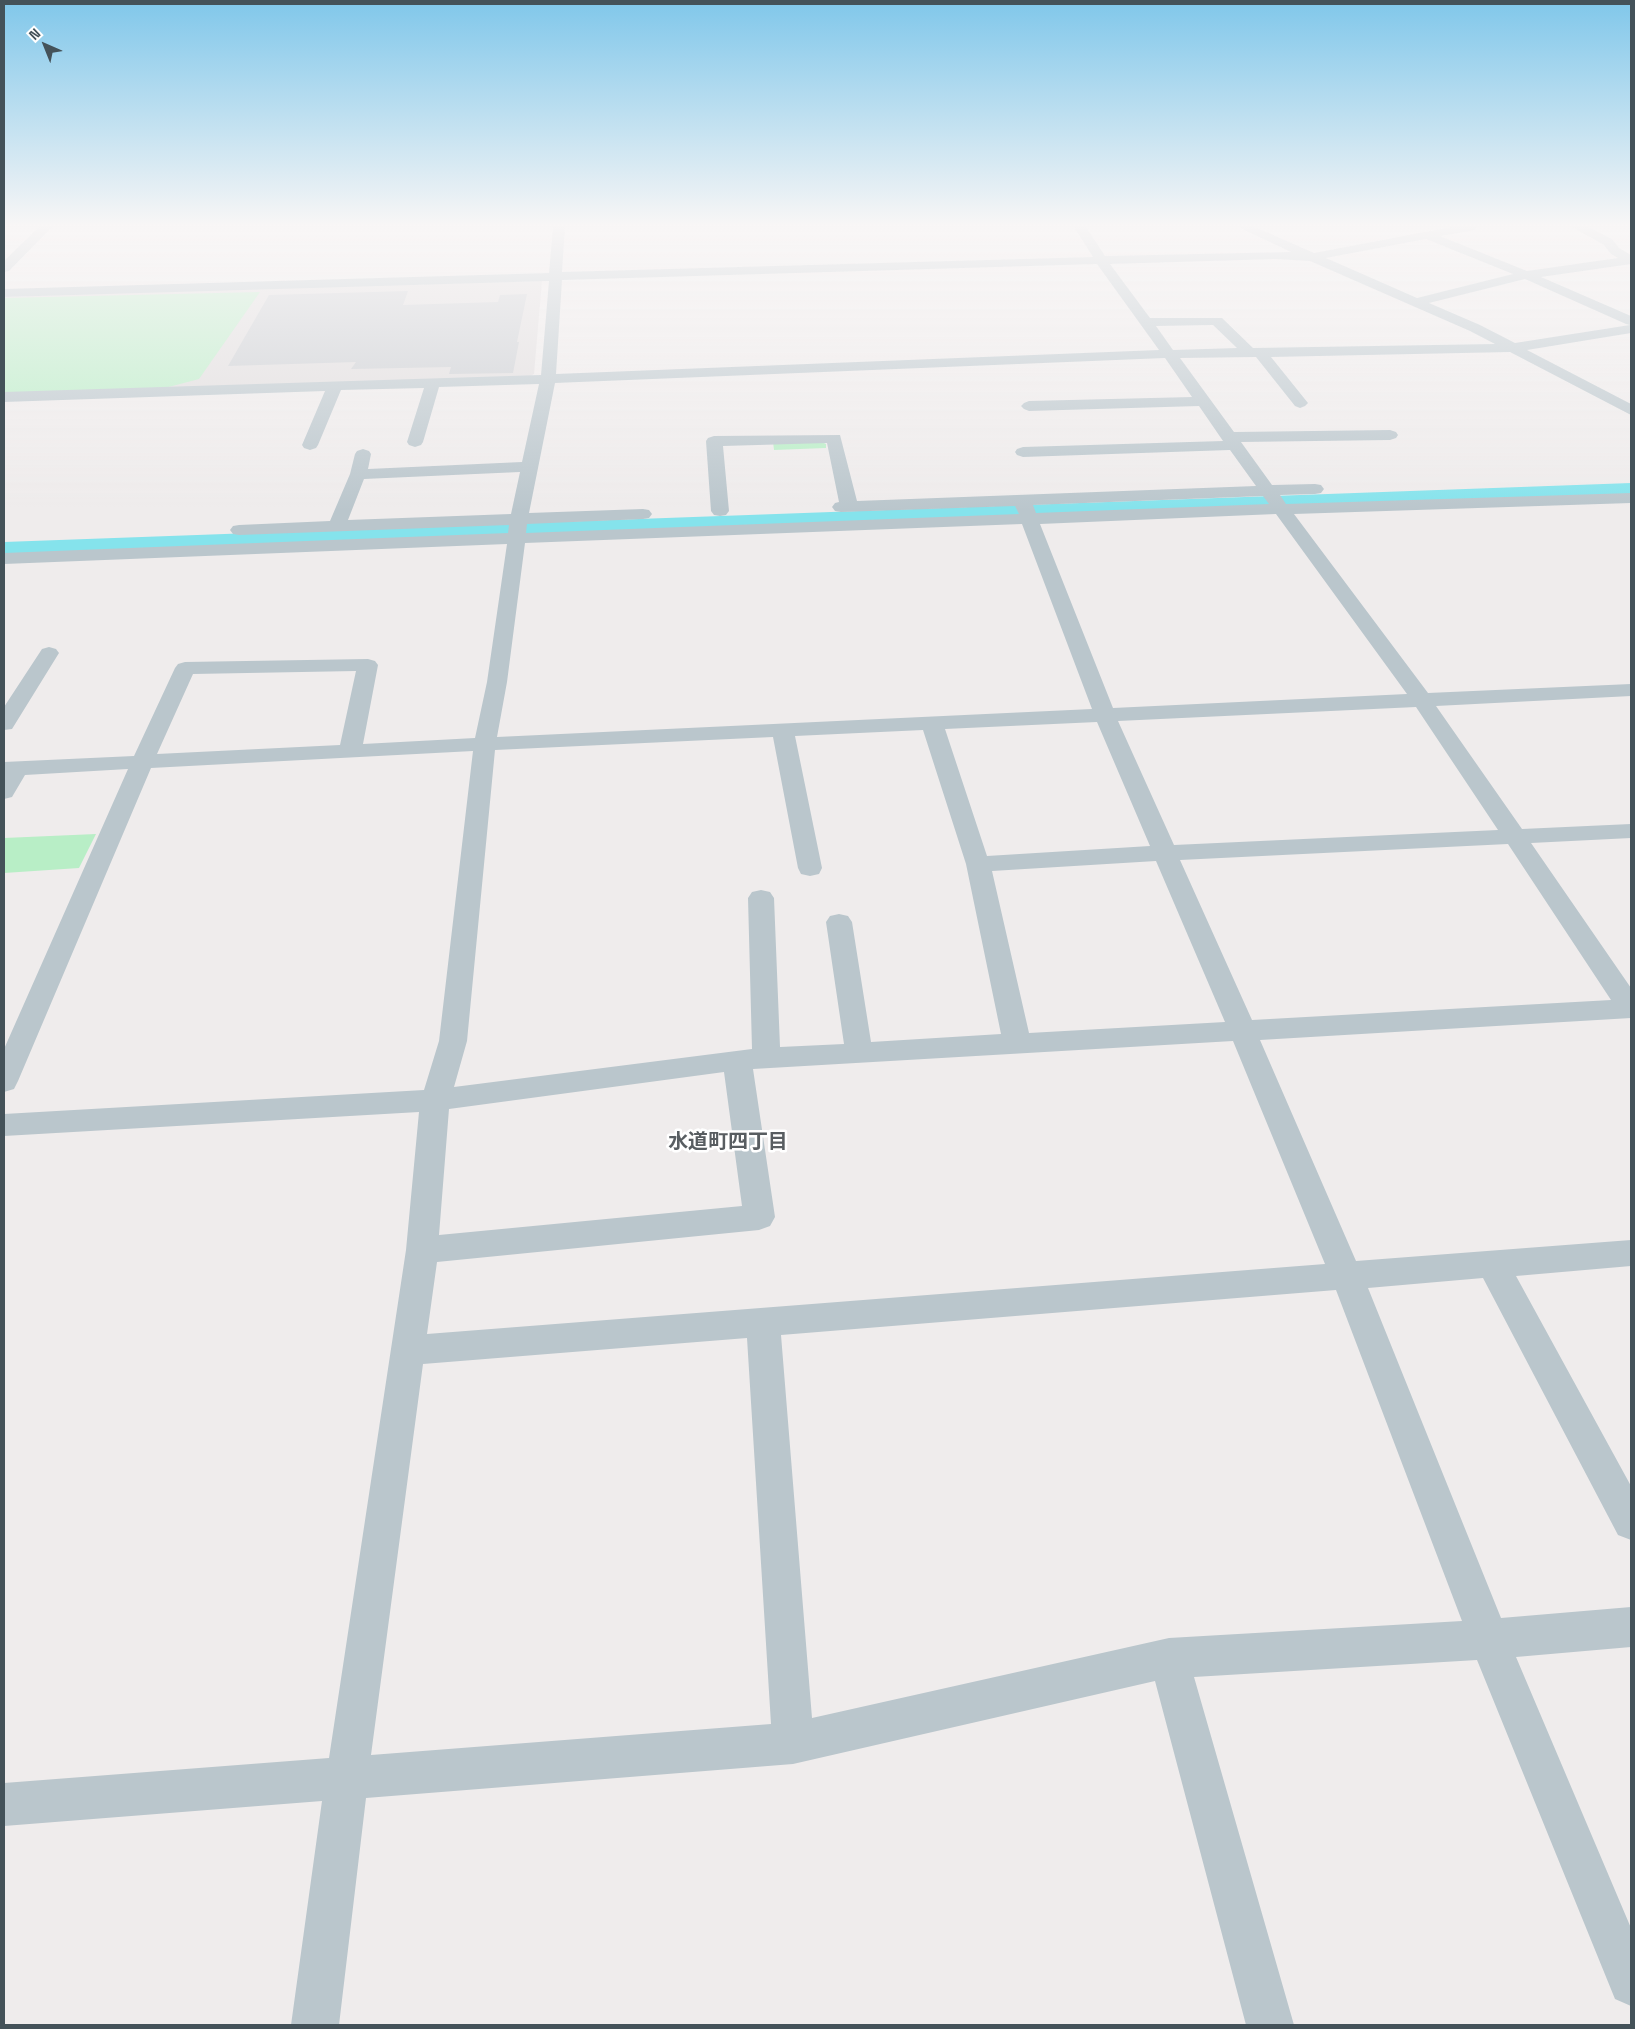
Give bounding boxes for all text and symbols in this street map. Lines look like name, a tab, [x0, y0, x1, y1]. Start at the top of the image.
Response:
north arrow	[20, 20, 70, 70]
text: N	[25, 24, 44, 44]
district label: 水道町四丁目	[668, 1131, 788, 1155]

